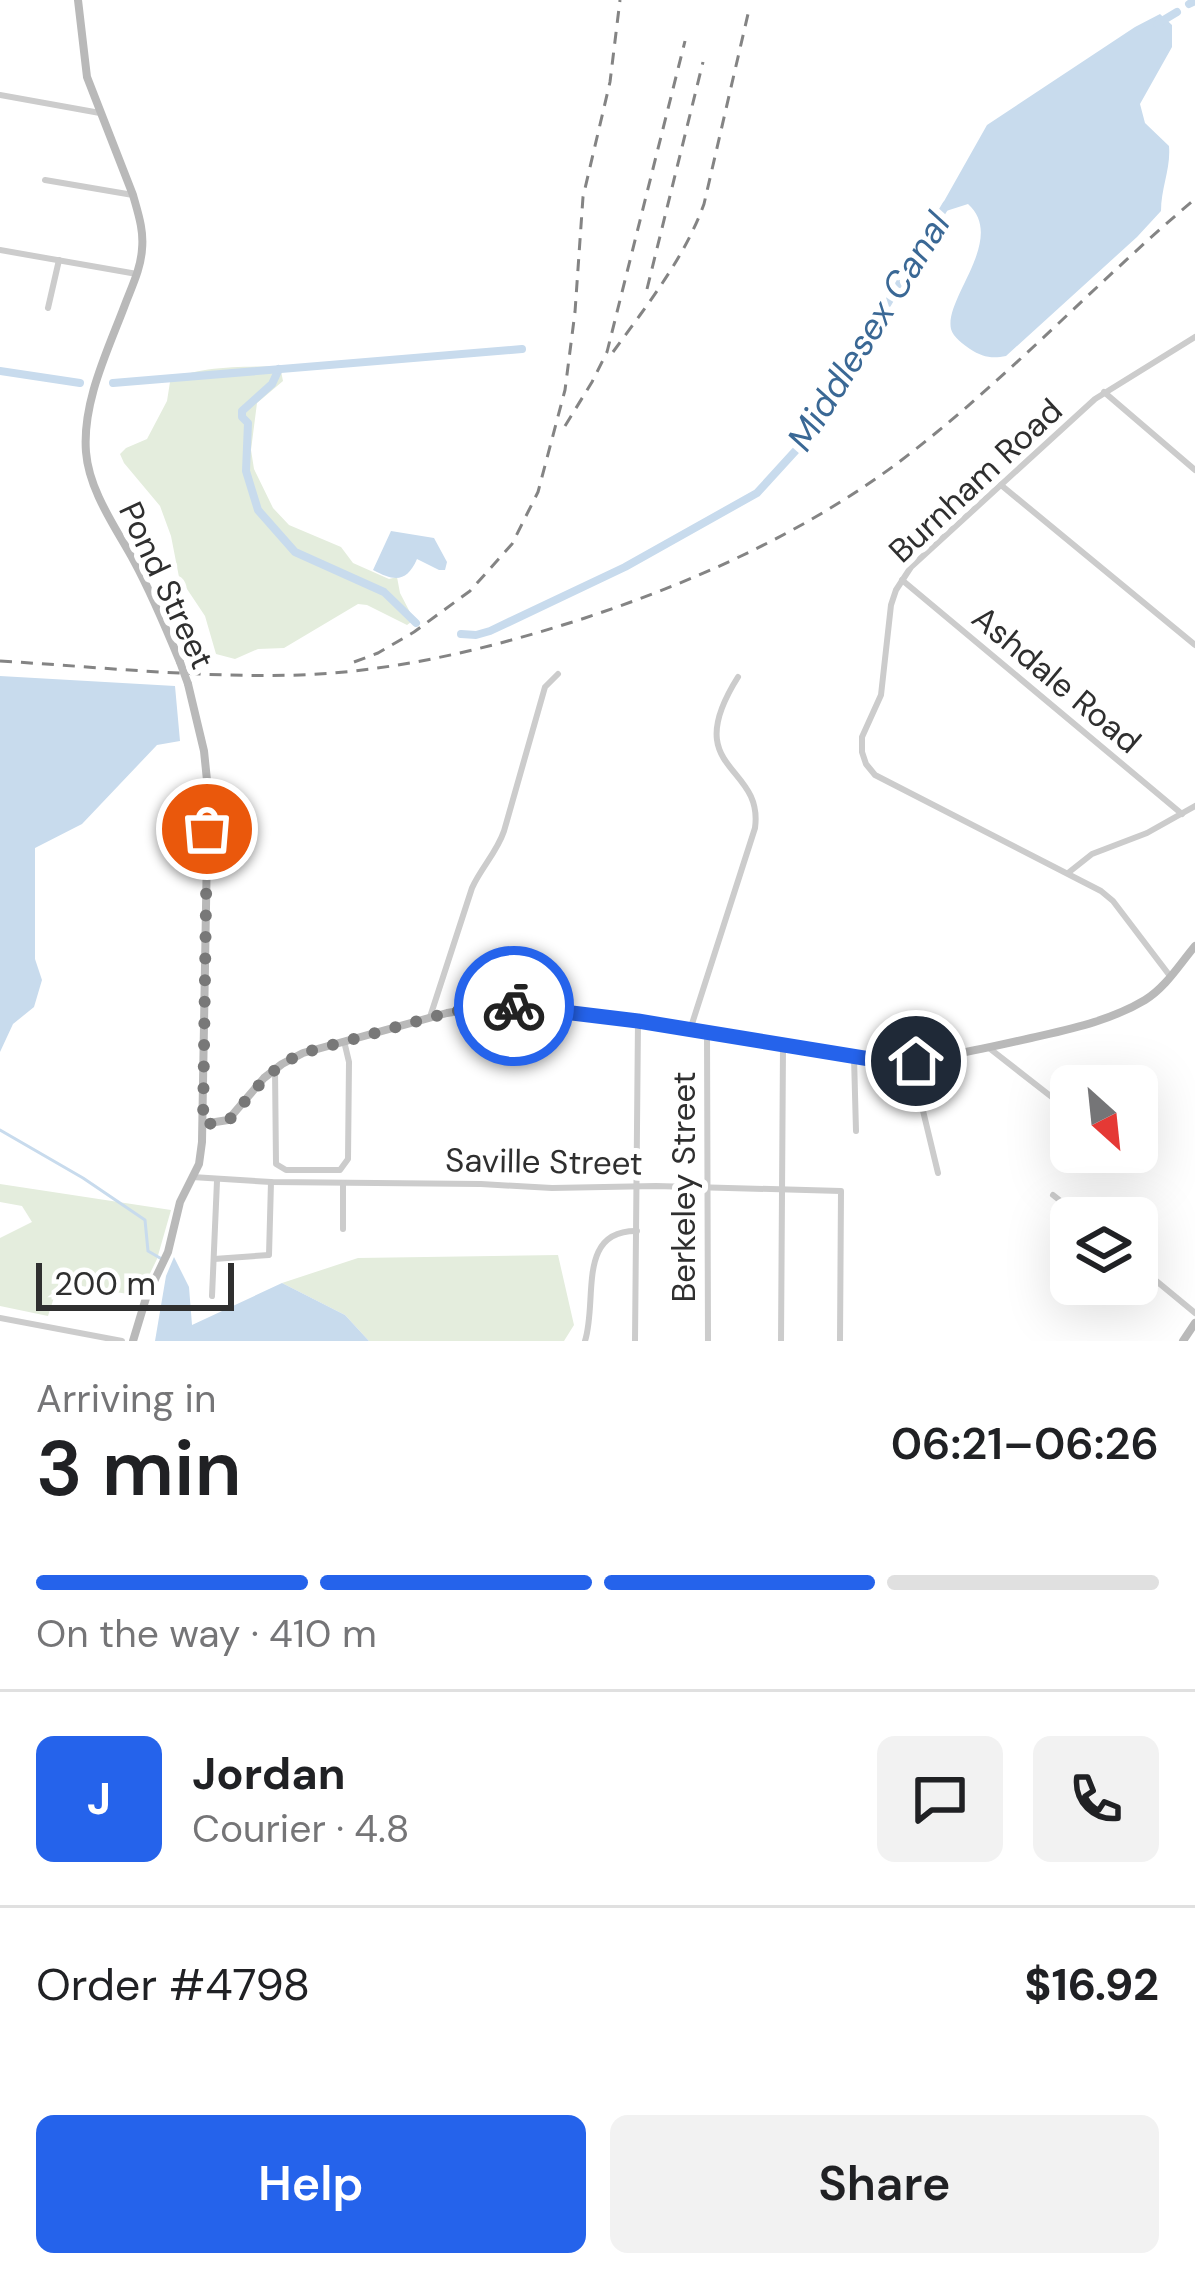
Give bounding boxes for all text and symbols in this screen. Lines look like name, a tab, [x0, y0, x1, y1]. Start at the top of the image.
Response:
water label: Middlesex Canal	[776, 203, 961, 459]
street label: Burnham Road	[880, 389, 1071, 572]
street label: Pond Street	[109, 495, 224, 676]
street label: Ashdale Road	[963, 596, 1150, 763]
pin	[156, 778, 258, 880]
icon: bag	[174, 796, 240, 862]
courier	[454, 946, 574, 1066]
icon: bike	[481, 973, 547, 1039]
pin	[865, 1010, 967, 1112]
icon: home	[883, 1028, 949, 1094]
north arrow	[1050, 1065, 1158, 1173]
map controls	[1050, 1065, 1158, 1305]
street label: Berkeley Street	[662, 1071, 705, 1303]
street label: Saville Street	[445, 1138, 643, 1185]
button: layers	[1050, 1197, 1158, 1305]
scale bar	[36, 1257, 234, 1310]
text: 200 m	[54, 1262, 156, 1305]
text: Arriving in	[36, 1373, 216, 1424]
text: 06:21–06:26	[891, 1414, 1159, 1473]
text: 3 min	[36, 1418, 242, 1519]
text: On the way · 410 m	[36, 1608, 377, 1659]
button: chat	[877, 1736, 1003, 1862]
button: phone	[1033, 1736, 1159, 1862]
text: Jordan	[192, 1744, 345, 1803]
text: J	[87, 1769, 111, 1828]
text: Courier · 4.8	[192, 1803, 409, 1854]
text: Order #4798	[36, 1955, 310, 2014]
text: $16.92	[1024, 1955, 1159, 2014]
button: Help	[36, 2115, 586, 2253]
button: Share	[610, 2115, 1159, 2253]

